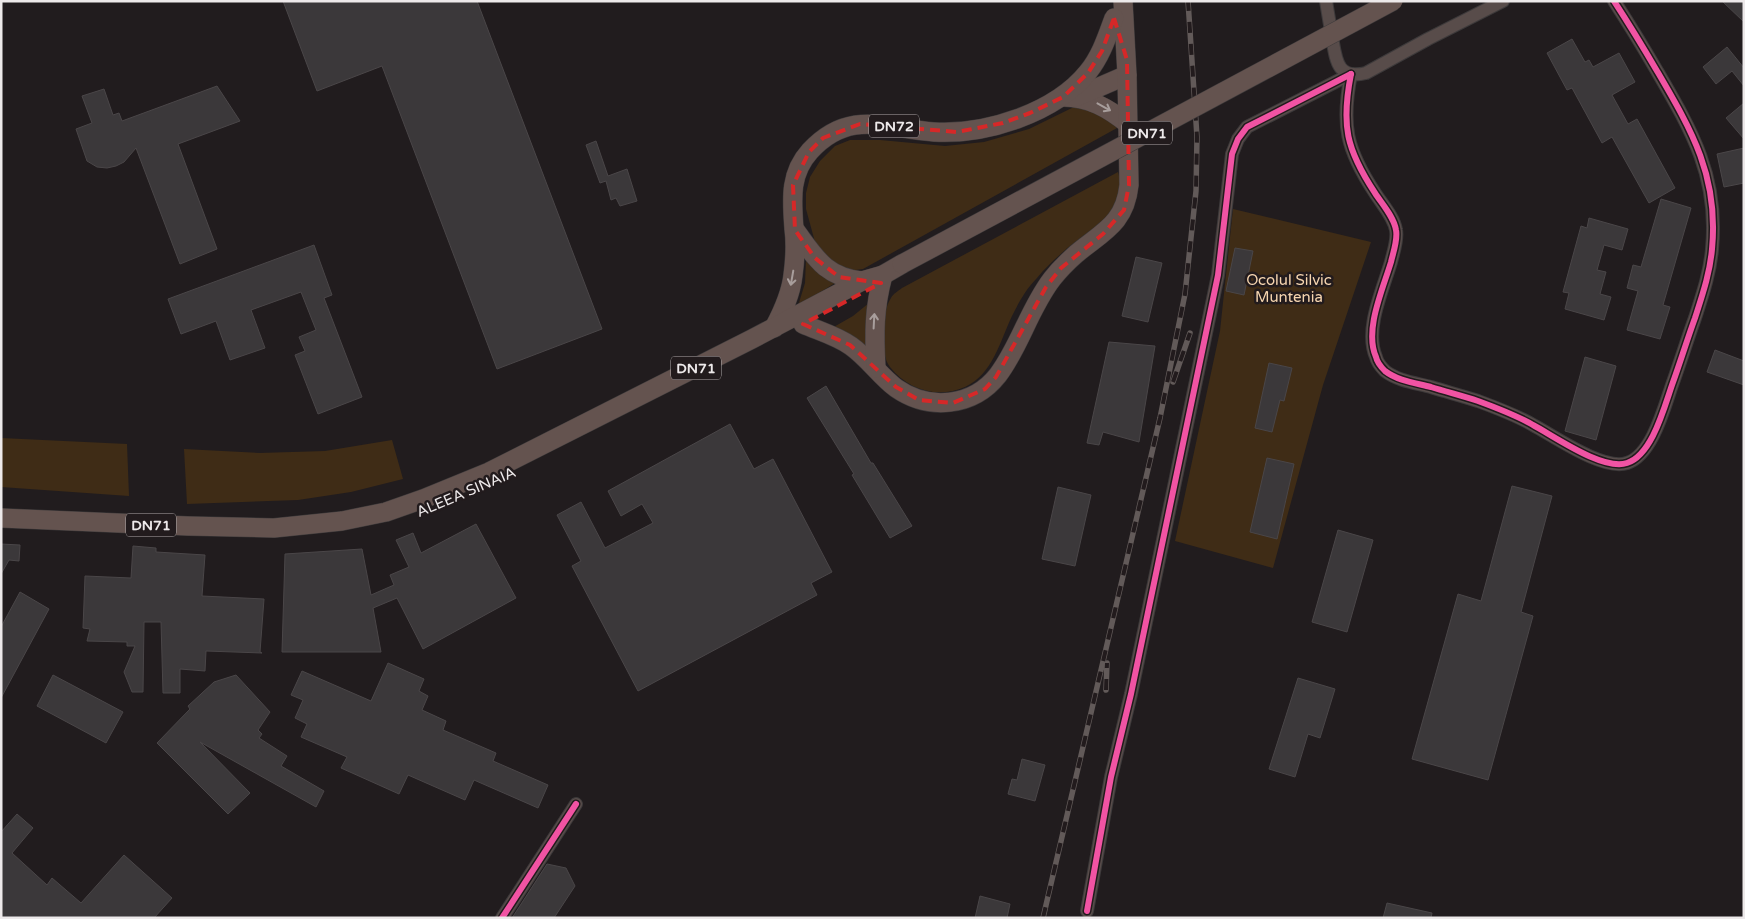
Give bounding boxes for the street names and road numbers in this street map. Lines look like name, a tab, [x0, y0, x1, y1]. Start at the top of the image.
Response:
road number: DN72	[869, 114, 919, 138]
road number: DN71	[1122, 122, 1172, 144]
road number: DN71	[671, 356, 721, 379]
street label: ALEEA SINAIA	[414, 463, 518, 521]
road number: DN71	[126, 514, 176, 536]

